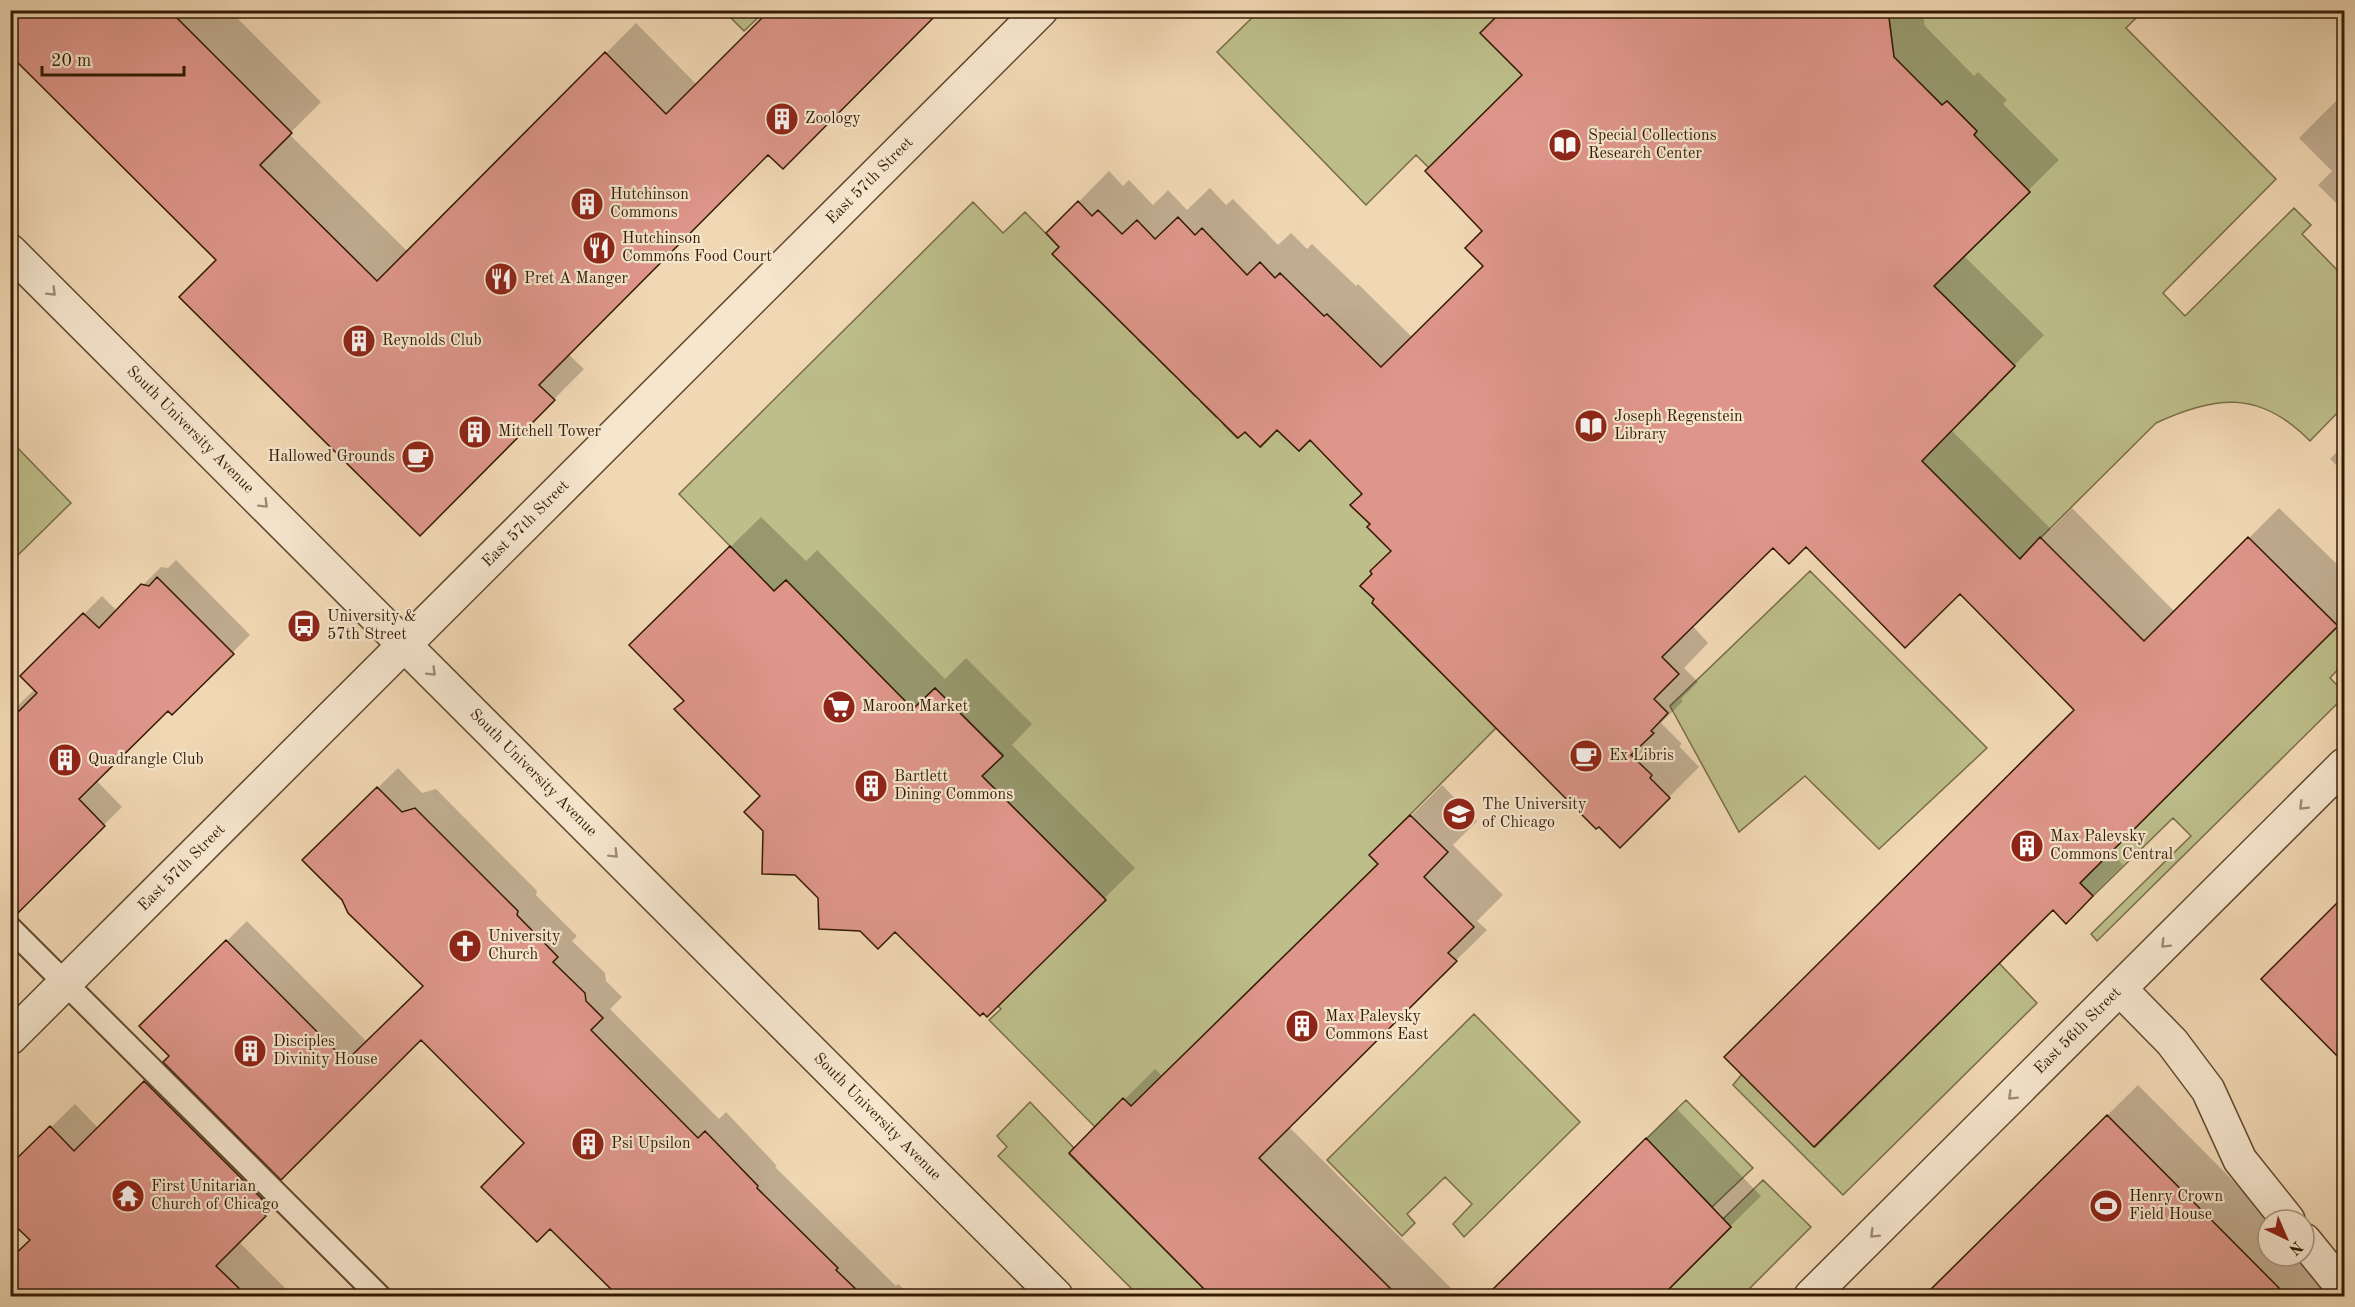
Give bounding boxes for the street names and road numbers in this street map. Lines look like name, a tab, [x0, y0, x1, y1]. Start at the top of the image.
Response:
street label: East 57th Street	[823, 134, 917, 228]
street label: South University Avenue	[123, 363, 257, 497]
street label: East 57th Street	[479, 477, 573, 571]
street label: South University Avenue	[466, 706, 600, 840]
street label: East 57th Street	[135, 821, 229, 915]
street label: East 56th Street	[2031, 984, 2125, 1078]
street label: South University Avenue	[810, 1050, 944, 1184]

